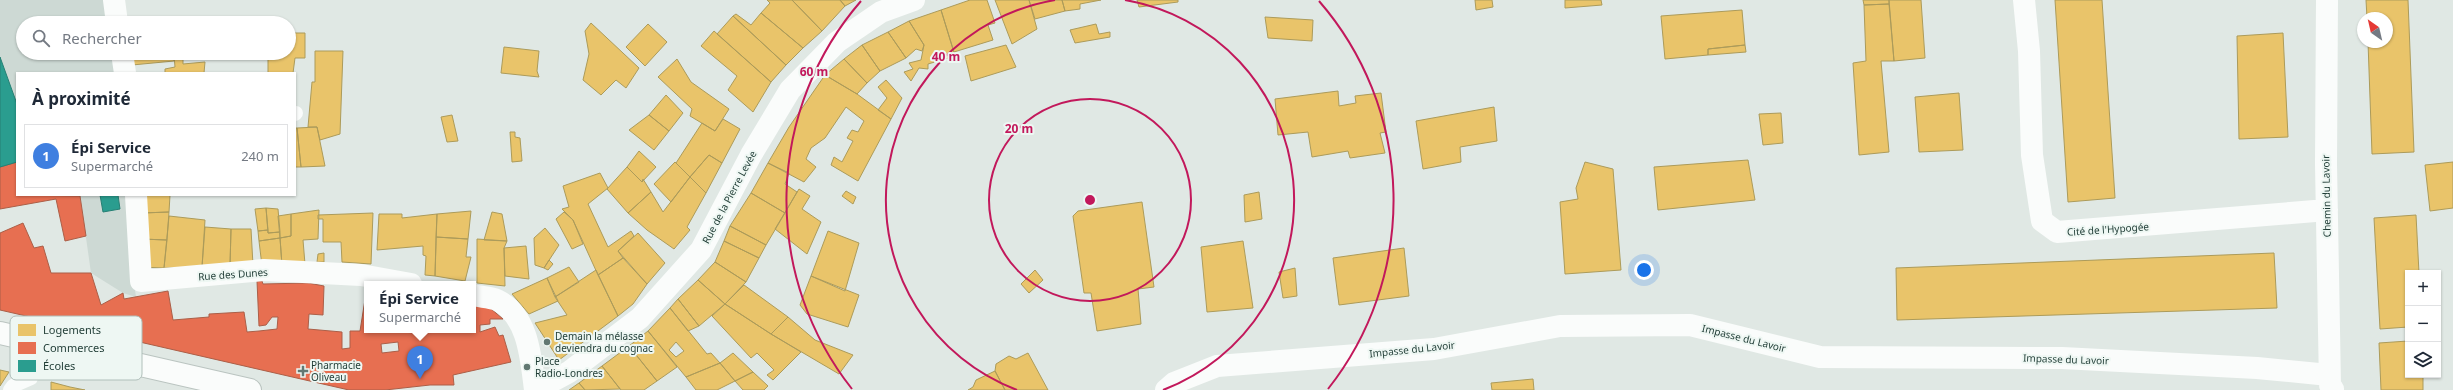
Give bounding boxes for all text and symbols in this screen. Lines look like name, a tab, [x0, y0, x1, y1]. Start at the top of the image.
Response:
north arrow	[2357, 12, 2393, 48]
search box	[16, 16, 296, 60]
icon: search	[30, 27, 52, 49]
text: Rechercher	[62, 28, 142, 48]
text: 40 m	[932, 48, 960, 65]
text: 60 m	[800, 63, 828, 80]
text: À proximité	[32, 87, 131, 110]
text: 20 m	[1005, 120, 1033, 137]
text: Épi Service	[71, 137, 151, 157]
text: 1	[42, 147, 50, 165]
text: 240 m	[241, 147, 279, 165]
street label: Rue de la Pierre Levée	[699, 148, 760, 246]
street label: Chemin du Lavoir	[2318, 155, 2334, 237]
text: Supermarché	[71, 157, 153, 175]
centre of rings	[1083, 193, 1097, 207]
street label: Cité de l'Hypogée	[2067, 219, 2150, 239]
your location	[1634, 260, 1654, 280]
street label: Rue des Dunes	[198, 265, 269, 283]
map controls	[2405, 270, 2441, 378]
button: +	[2405, 270, 2441, 306]
popup	[364, 281, 476, 333]
text: Épi Service	[379, 288, 459, 308]
button: −	[2405, 306, 2441, 342]
text: Supermarché	[379, 308, 461, 326]
legend	[10, 316, 142, 380]
street label: Impasse du Lavoir	[1701, 321, 1787, 355]
text: Logements	[43, 322, 101, 337]
place label: Demain la mélasse deviendra du cognac	[555, 329, 653, 355]
marker: Demain la mélasse deviendra du cognac	[542, 337, 552, 347]
street label: Impasse du Lavoir	[1369, 338, 1455, 360]
text: Commerces	[43, 340, 104, 355]
button: layers	[2405, 342, 2441, 378]
pin: 1	[407, 346, 433, 379]
street label: Impasse du Lavoir	[2023, 351, 2109, 367]
place label: Place Radio-Londres	[535, 354, 603, 380]
text: Écoles	[43, 358, 75, 373]
place label: Pharmacie Oliveau	[311, 358, 361, 384]
marker: Place Radio-Londres	[522, 362, 532, 372]
marker: Pharmacie Oliveau	[298, 366, 308, 376]

